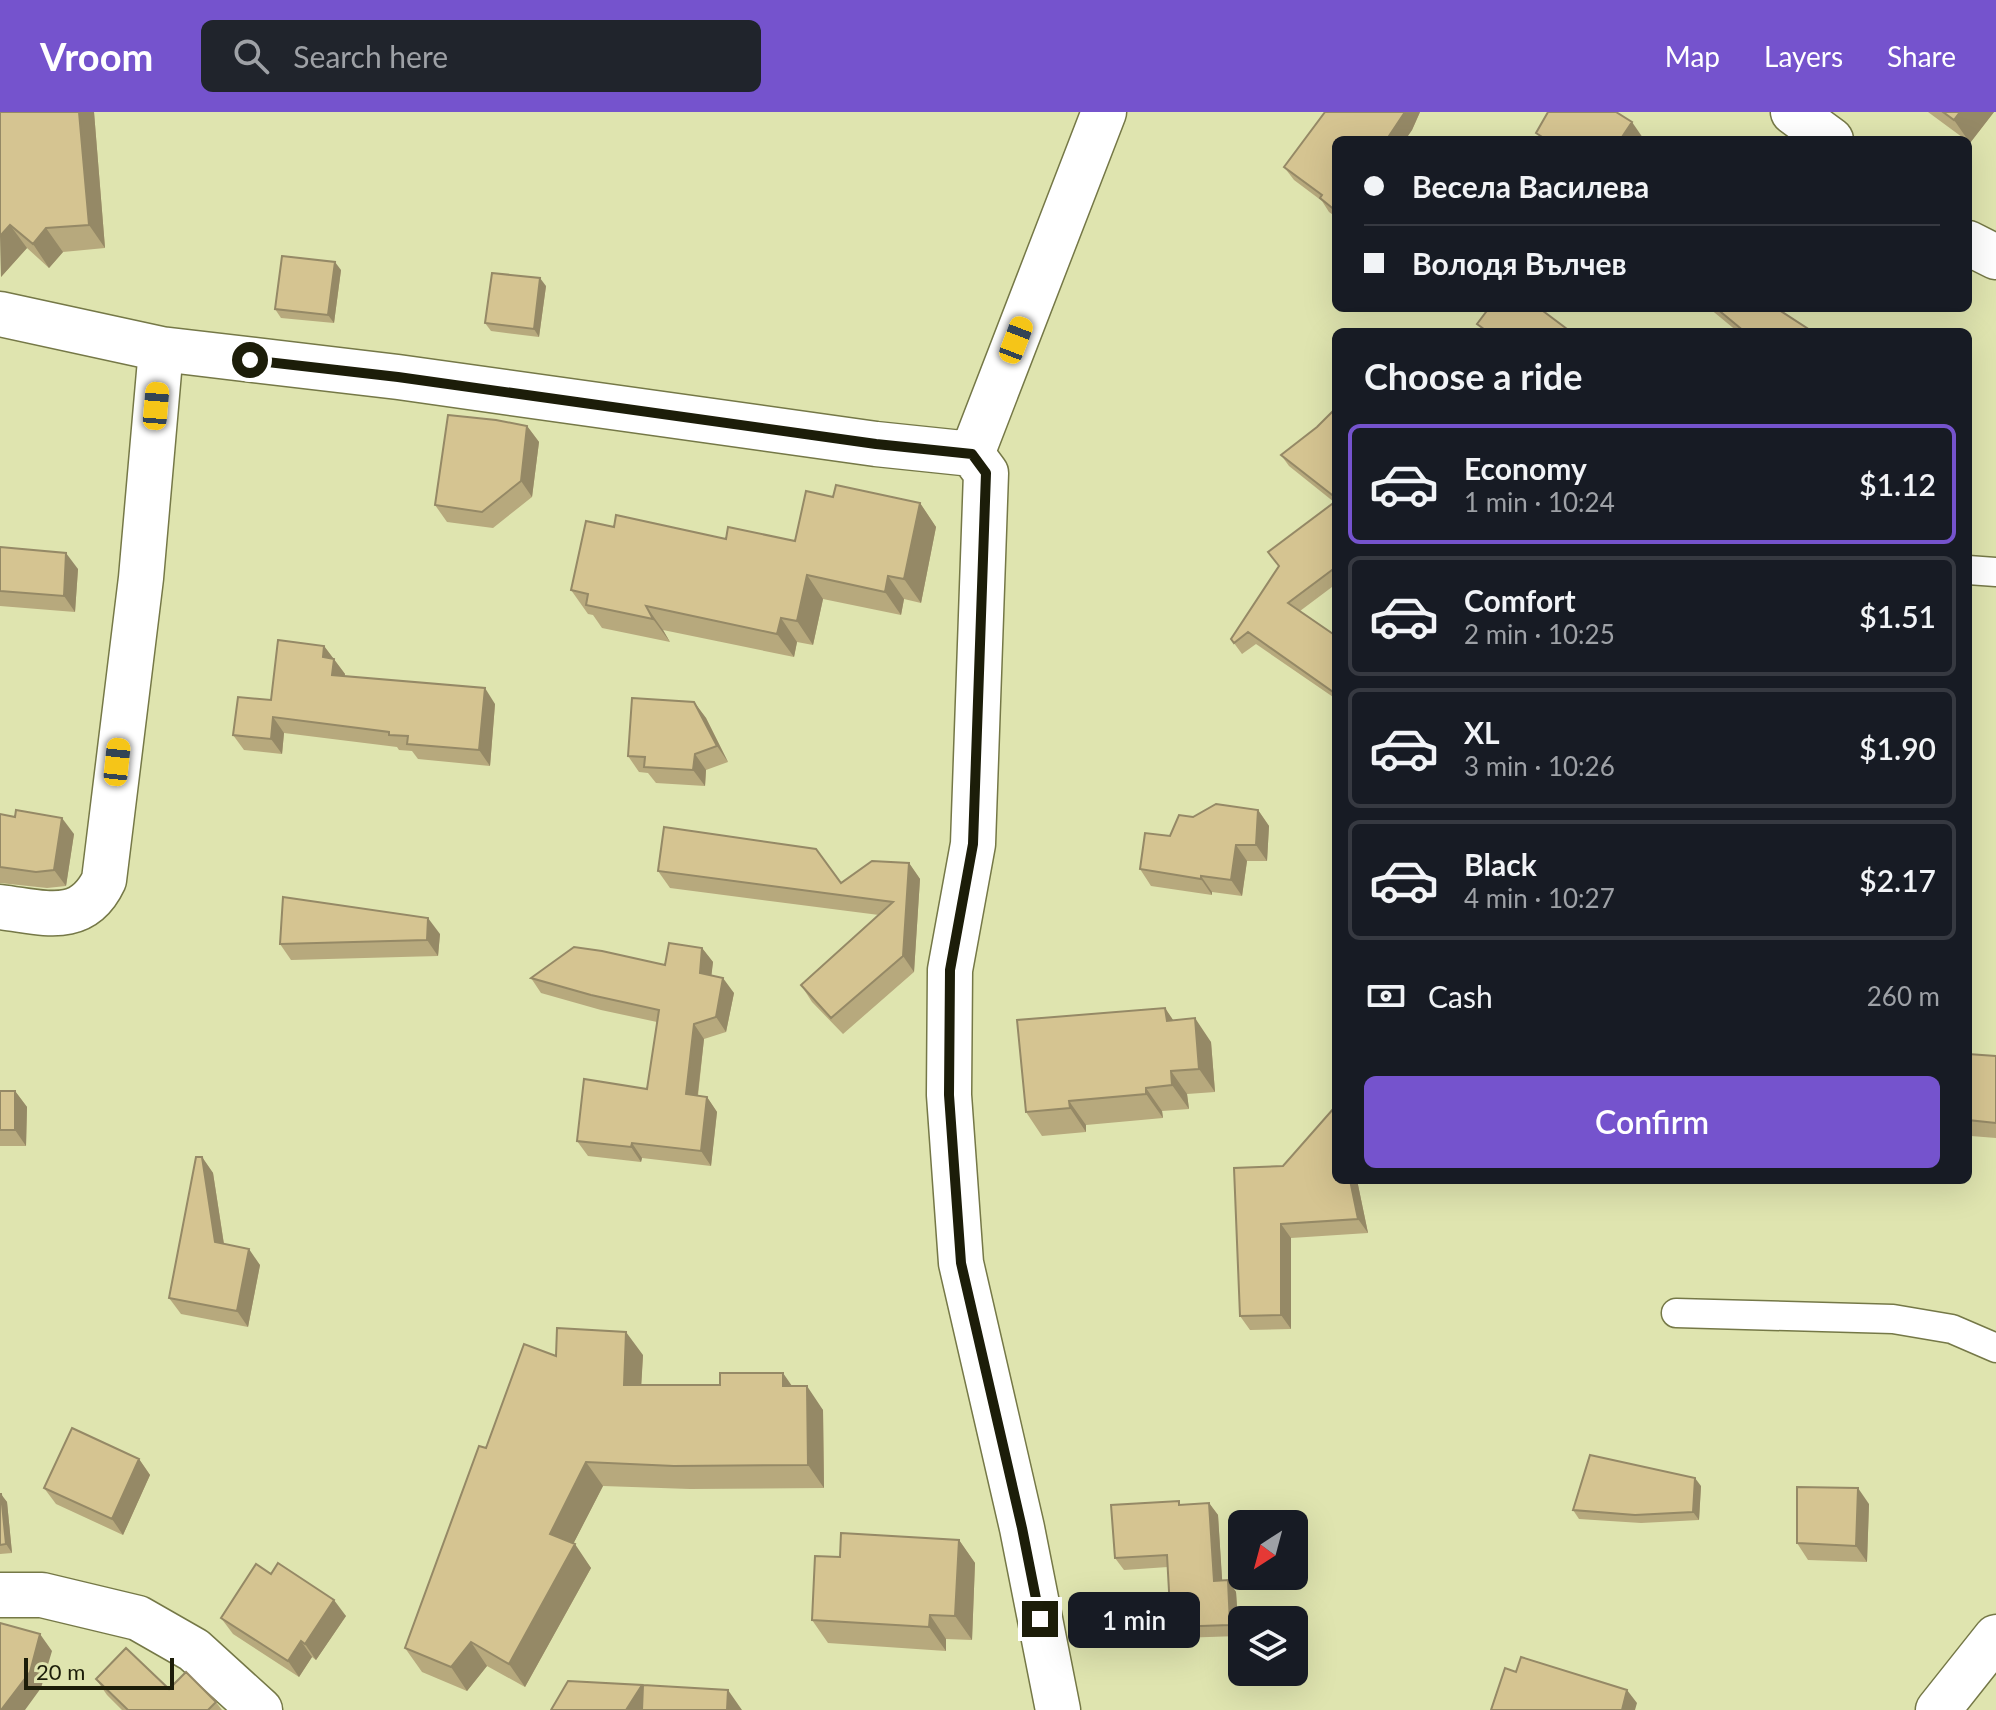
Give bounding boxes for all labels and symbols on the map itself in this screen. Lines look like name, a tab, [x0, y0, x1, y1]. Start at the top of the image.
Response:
car	[996, 313, 1036, 367]
route start	[232, 342, 268, 378]
car	[142, 381, 170, 431]
car	[103, 737, 131, 787]
north arrow	[1228, 1510, 1308, 1590]
callout: 1 min	[1068, 1591, 1200, 1647]
route end	[1022, 1601, 1058, 1637]
scale bar	[24, 1654, 174, 1690]

